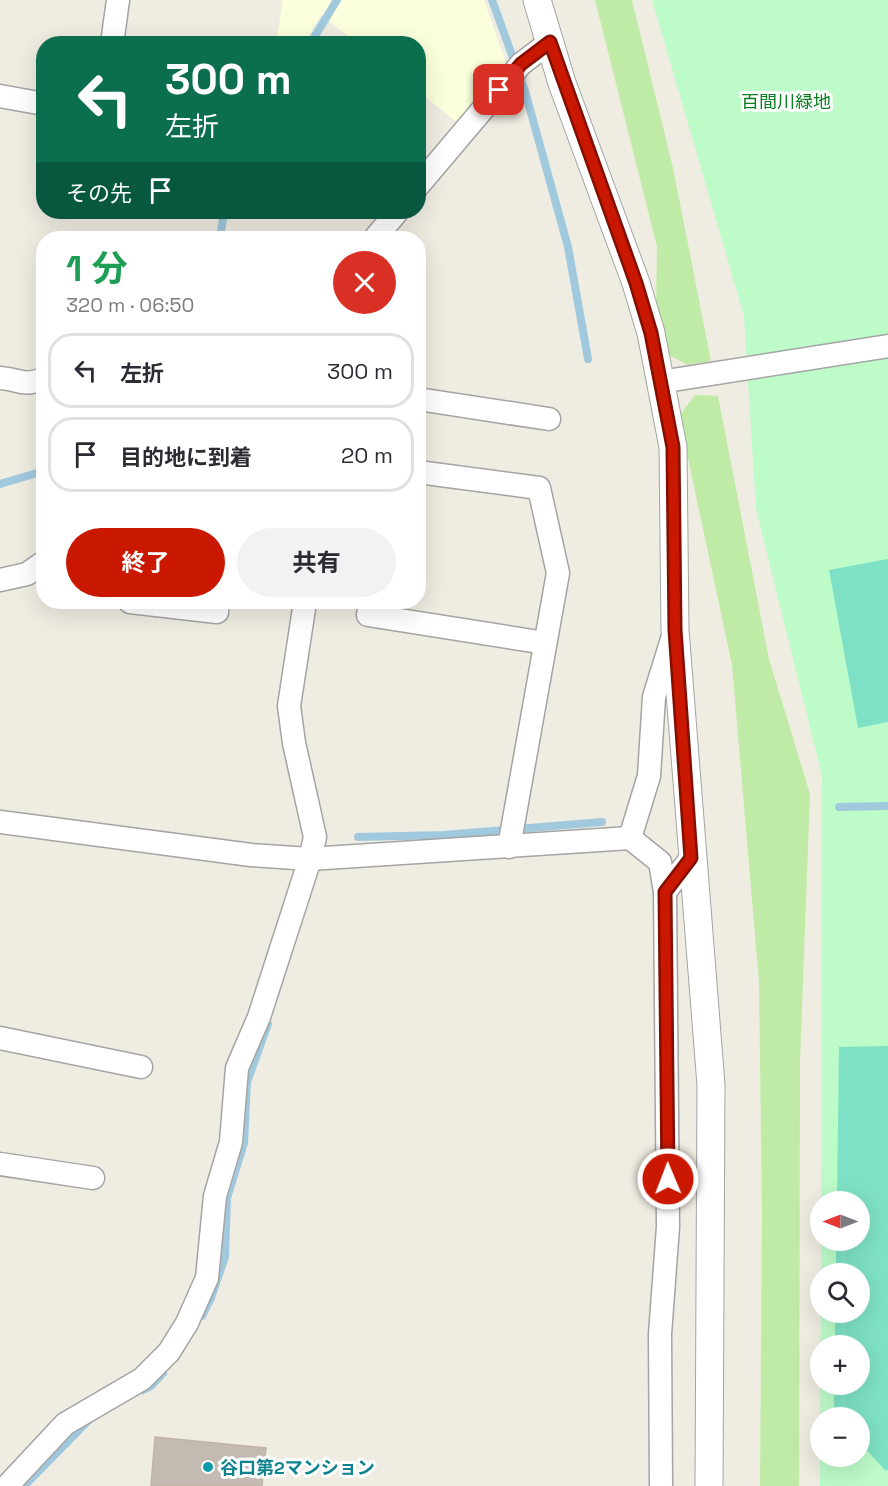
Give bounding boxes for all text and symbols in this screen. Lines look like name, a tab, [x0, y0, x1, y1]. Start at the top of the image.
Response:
text: 300 m	[165, 53, 292, 106]
icon: left	[66, 60, 144, 138]
pin	[473, 64, 524, 115]
icon: arrive	[482, 73, 515, 106]
park label: 百間川緑地	[741, 90, 831, 113]
text: 左折	[165, 109, 219, 144]
icon: arrive	[144, 174, 177, 207]
text: その先	[66, 179, 132, 207]
text: 1 分	[66, 246, 127, 292]
button: close	[333, 251, 396, 314]
text: 320 m · 06:50	[66, 292, 194, 318]
icon: left	[69, 354, 102, 387]
text: 300 m	[327, 357, 393, 385]
text: 左折	[120, 359, 164, 387]
icon: arrive	[69, 438, 102, 471]
text: 20 m	[341, 441, 393, 469]
text: 目的地に到着	[120, 443, 252, 471]
button: 終了	[66, 528, 225, 597]
button: 共有	[237, 528, 396, 597]
position arrow	[636, 1147, 700, 1211]
north arrow	[810, 1191, 870, 1251]
map controls	[810, 1191, 870, 1467]
button: search	[810, 1263, 870, 1323]
button: +	[810, 1335, 870, 1395]
button: −	[810, 1407, 870, 1467]
place label: 谷口第2マンション	[220, 1456, 375, 1479]
marker: 谷口第2マンション	[201, 1460, 215, 1474]

